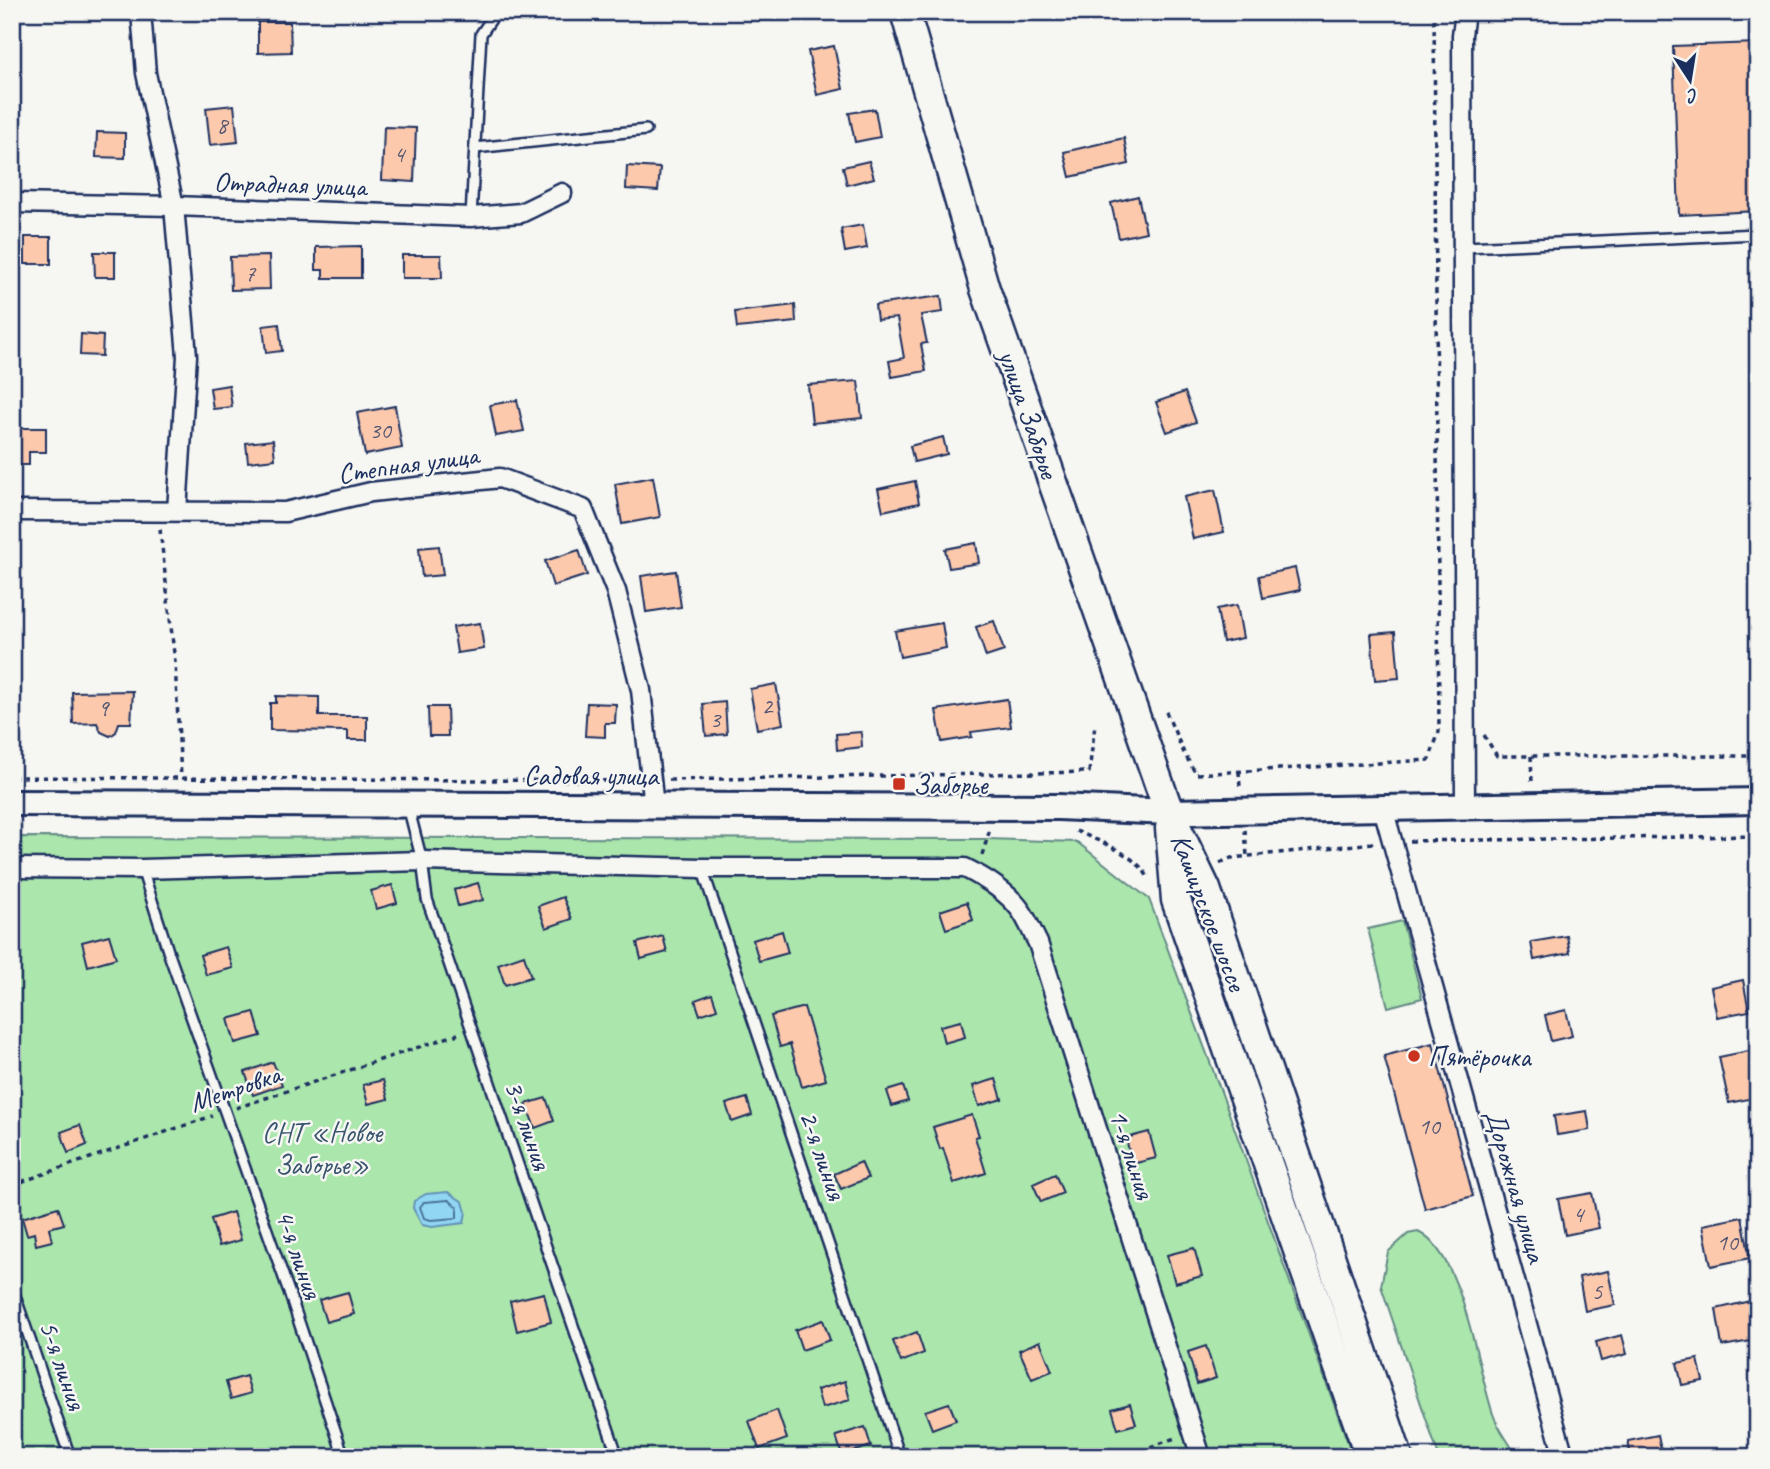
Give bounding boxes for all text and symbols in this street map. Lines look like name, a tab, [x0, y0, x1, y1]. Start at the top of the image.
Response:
north arrow	[1654, 46, 1724, 116]
text: С	[1684, 83, 1700, 109]
house number: 8	[217, 110, 230, 140]
house number: 4	[394, 139, 407, 169]
street label: Отрадная улица	[213, 164, 369, 204]
house number: 7	[245, 258, 257, 288]
street label: улица Заборье	[990, 343, 1068, 485]
house number: 30	[369, 415, 393, 445]
street label: Степная улица	[336, 436, 483, 491]
house number: 2	[762, 691, 775, 721]
house number: 9	[98, 693, 111, 723]
house number: 3	[710, 704, 723, 734]
street label: Садовая улица	[524, 758, 660, 793]
place label: Заборье	[913, 767, 989, 802]
marker: Заборье	[891, 776, 907, 792]
street label: Каширское шоссе	[1163, 828, 1256, 997]
place label: Пятёрочка	[1428, 1039, 1532, 1074]
marker: Пятёрочка	[1406, 1048, 1422, 1064]
street label: Метровка	[185, 1055, 288, 1120]
street label: 3-я линия	[496, 1076, 560, 1175]
street label: 1-я линия	[1101, 1105, 1163, 1204]
street label: 2-я линия	[791, 1106, 855, 1205]
street label: Дорожная улица	[1478, 1106, 1555, 1268]
house number: 10	[1418, 1111, 1442, 1141]
park label: СНТ «Новое Заборье»	[262, 1115, 384, 1182]
house number: 4	[1573, 1199, 1586, 1229]
street label: 4-я линия	[267, 1205, 331, 1304]
house number: 10	[1716, 1227, 1740, 1257]
house number: 5	[1592, 1276, 1604, 1306]
street label: 5-я линия	[31, 1316, 95, 1415]

